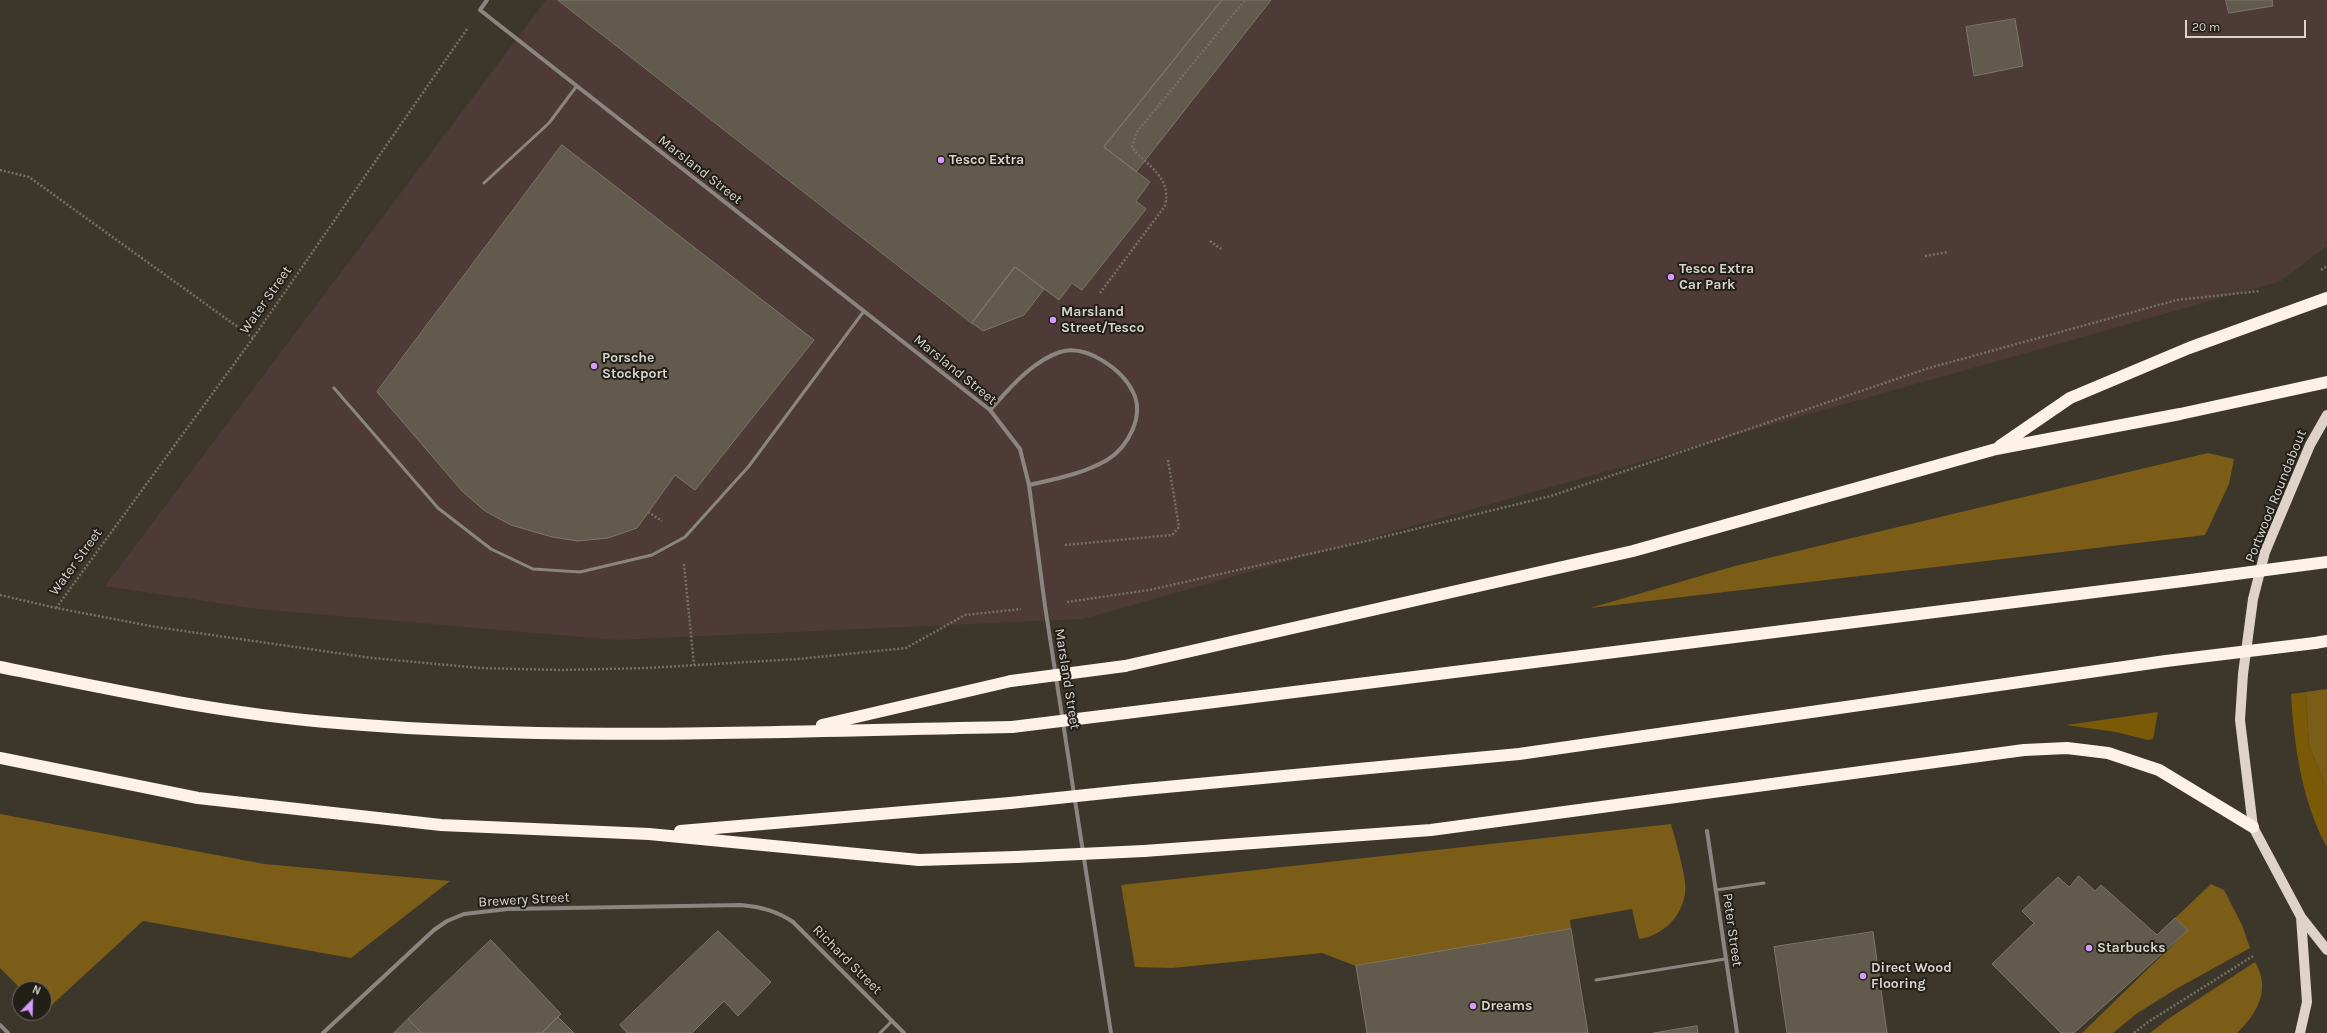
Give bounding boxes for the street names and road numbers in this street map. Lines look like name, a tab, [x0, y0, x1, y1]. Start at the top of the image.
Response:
street label: Marsland Street	[655, 132, 745, 208]
street label: Water Street	[236, 263, 296, 337]
street label: Marsland Street	[910, 331, 1000, 409]
street label: Portwood Roundabout	[2242, 427, 2310, 565]
street label: Water Street	[46, 525, 106, 599]
street label: Marsland Street	[1051, 627, 1083, 731]
street label: Brewery Street	[478, 889, 570, 911]
street label: Peter Street	[1719, 892, 1745, 968]
street label: Richard Street	[809, 922, 885, 998]

